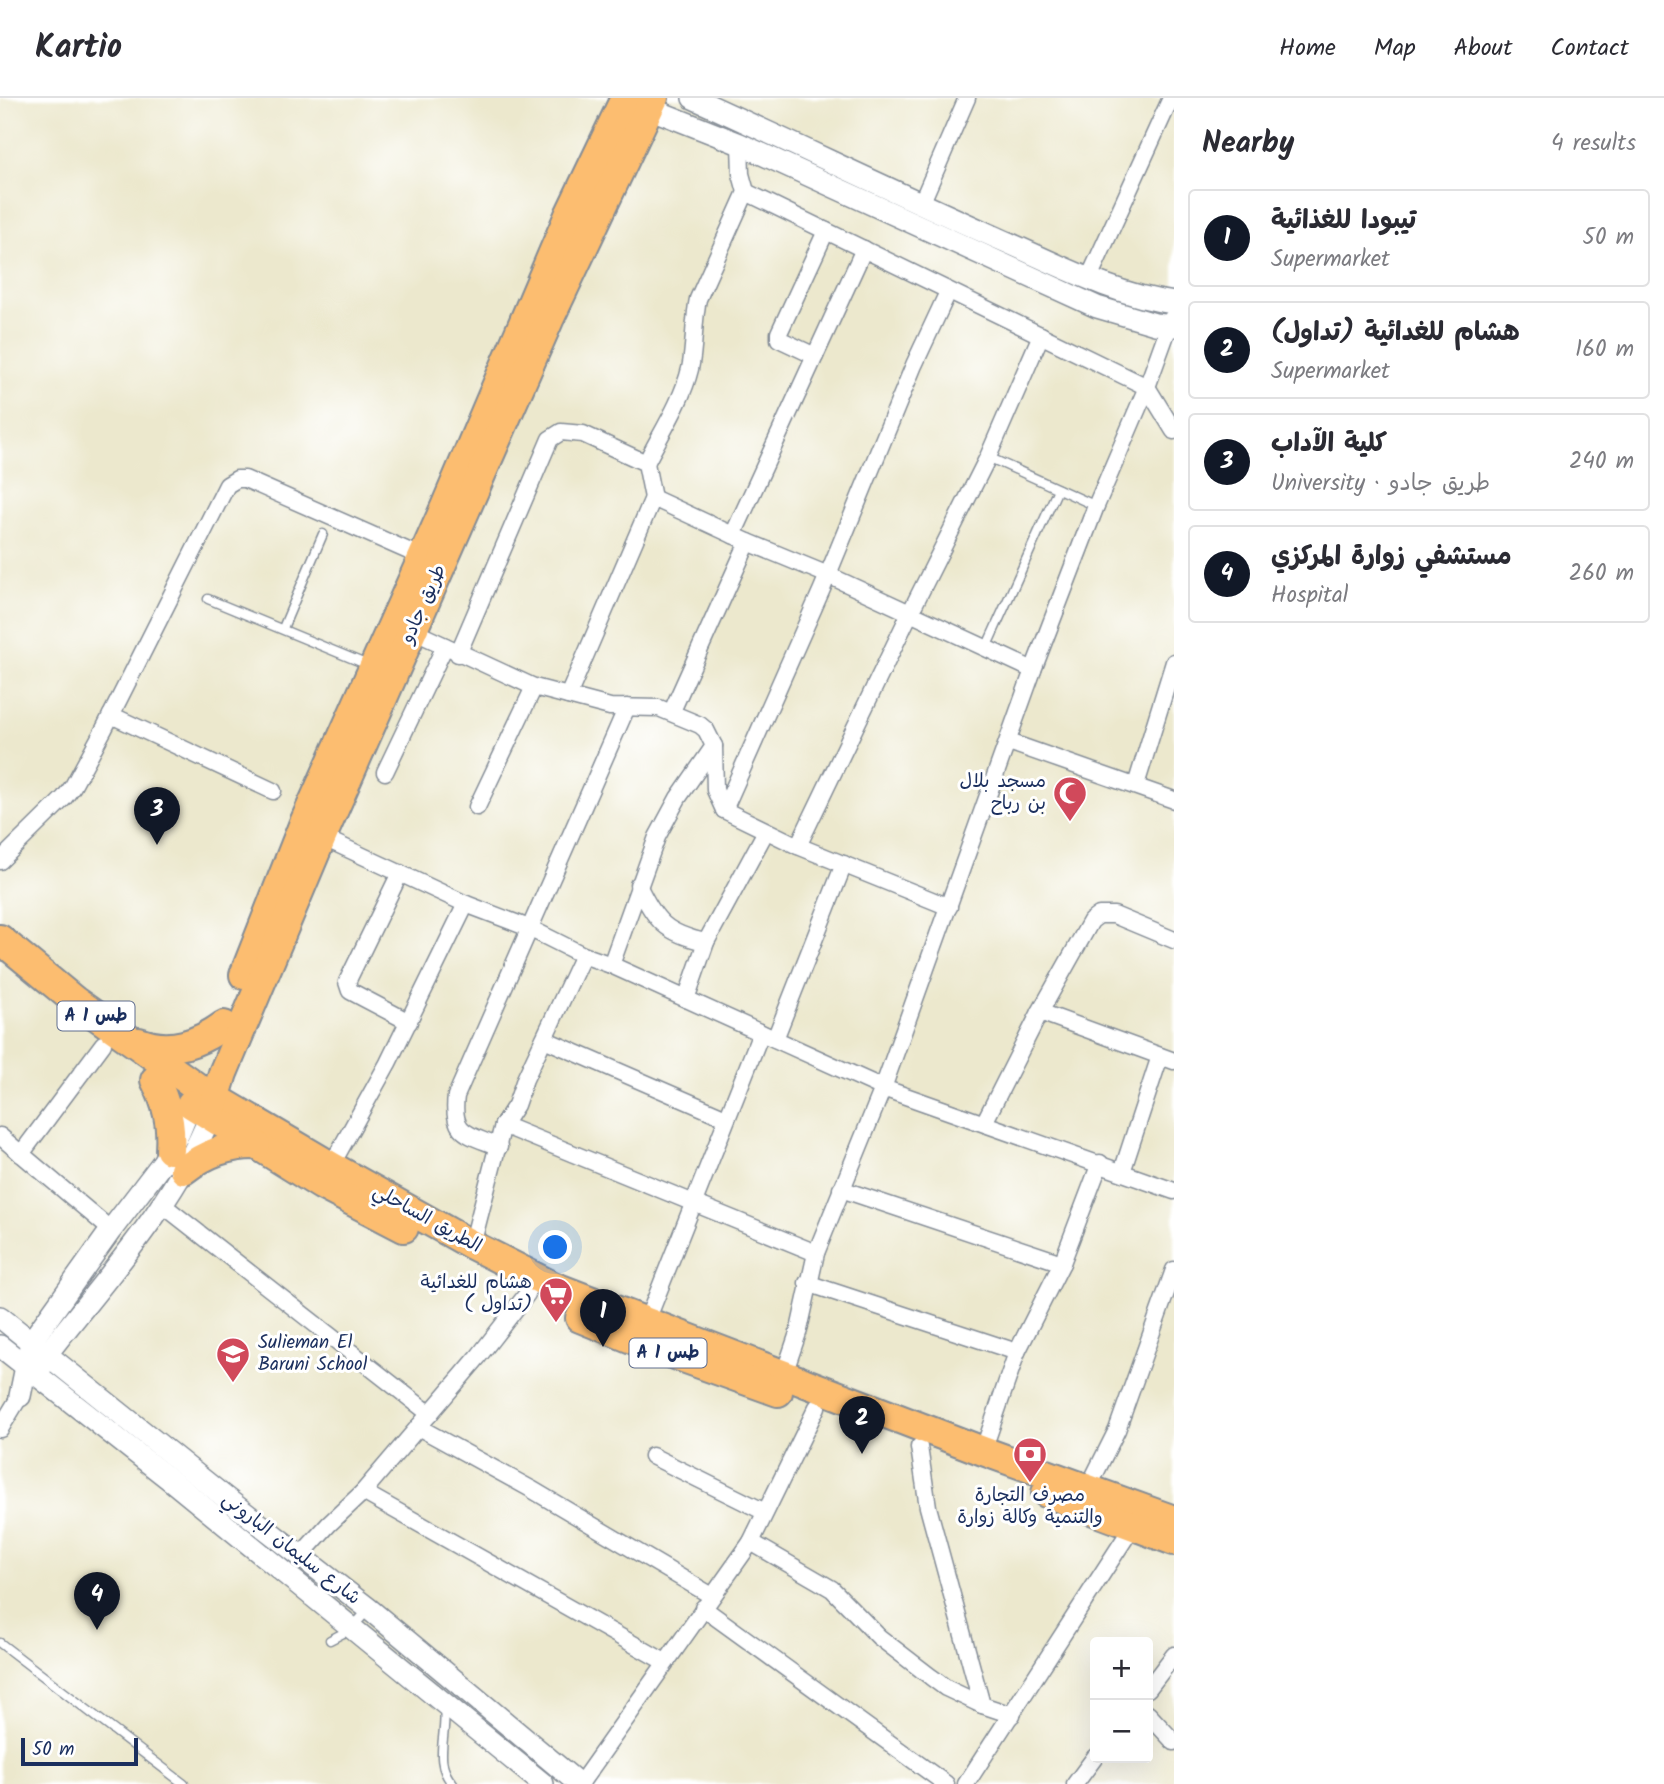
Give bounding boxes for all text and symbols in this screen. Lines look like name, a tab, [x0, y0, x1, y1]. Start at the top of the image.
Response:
text: Kartio	[35, 22, 122, 75]
text: Home	[1279, 29, 1336, 68]
text: Map	[1374, 29, 1416, 68]
text: About	[1454, 29, 1512, 68]
text: Contact	[1550, 29, 1629, 68]
text: Nearby	[1202, 120, 1294, 168]
text: 4 results	[1551, 126, 1636, 162]
text: تيبودا للغذائية	[1271, 200, 1416, 242]
text: 1	[1224, 220, 1230, 256]
text: 50 m	[1583, 220, 1634, 256]
text: Supermarket	[1271, 242, 1390, 278]
text: هشام للغدائية (تداول)	[1271, 312, 1520, 354]
text: 2	[1220, 332, 1234, 368]
text: 160 m	[1575, 332, 1634, 368]
text: Supermarket	[1271, 354, 1390, 390]
text: كلية الآداب	[1271, 423, 1387, 465]
text: 3	[1221, 444, 1233, 480]
text: 240 m	[1569, 444, 1634, 480]
text: University · طريق جادو	[1271, 466, 1490, 502]
text: مستشفي زوارة المركزي	[1271, 536, 1512, 578]
text: 4	[1221, 556, 1233, 592]
text: 260 m	[1569, 556, 1634, 592]
street label: طريق جادو	[392, 560, 455, 650]
text: Hospital	[1271, 578, 1348, 614]
place label: مسجد بلال بن رباح	[960, 767, 1046, 819]
mosque icon: مسجد بلال بن رباح	[1051, 774, 1089, 823]
pin: 3	[134, 787, 180, 845]
road number: A 1 طس	[57, 1001, 134, 1030]
street label: الطريق الساحلي	[367, 1177, 487, 1261]
your location	[538, 1230, 572, 1264]
place label: هشام للغدائية ( تداول)	[421, 1268, 532, 1320]
supermarket icon: هشام للغدائية ( تداول)	[537, 1275, 575, 1324]
pin: 1	[580, 1289, 626, 1347]
place label: Sulieman El Baruni School	[258, 1328, 368, 1380]
school or university icon: Sulieman El Baruni School	[214, 1335, 252, 1384]
road number: A 1 طس	[630, 1338, 706, 1368]
pin: 2	[839, 1396, 885, 1454]
bank icon: مصرف التجارة والتنمية وكالة زوارة	[1011, 1435, 1049, 1484]
place label: مصرف التجارة والتنمية وكالة زوارة	[957, 1481, 1103, 1533]
street label: شارع سليمان الباروني	[215, 1485, 367, 1613]
pin: 4	[74, 1572, 120, 1630]
map controls	[1090, 1637, 1153, 1763]
button: +	[1090, 1637, 1153, 1700]
button: −	[1090, 1700, 1153, 1763]
scale bar	[21, 1735, 138, 1767]
text: 50 m	[32, 1735, 74, 1765]

